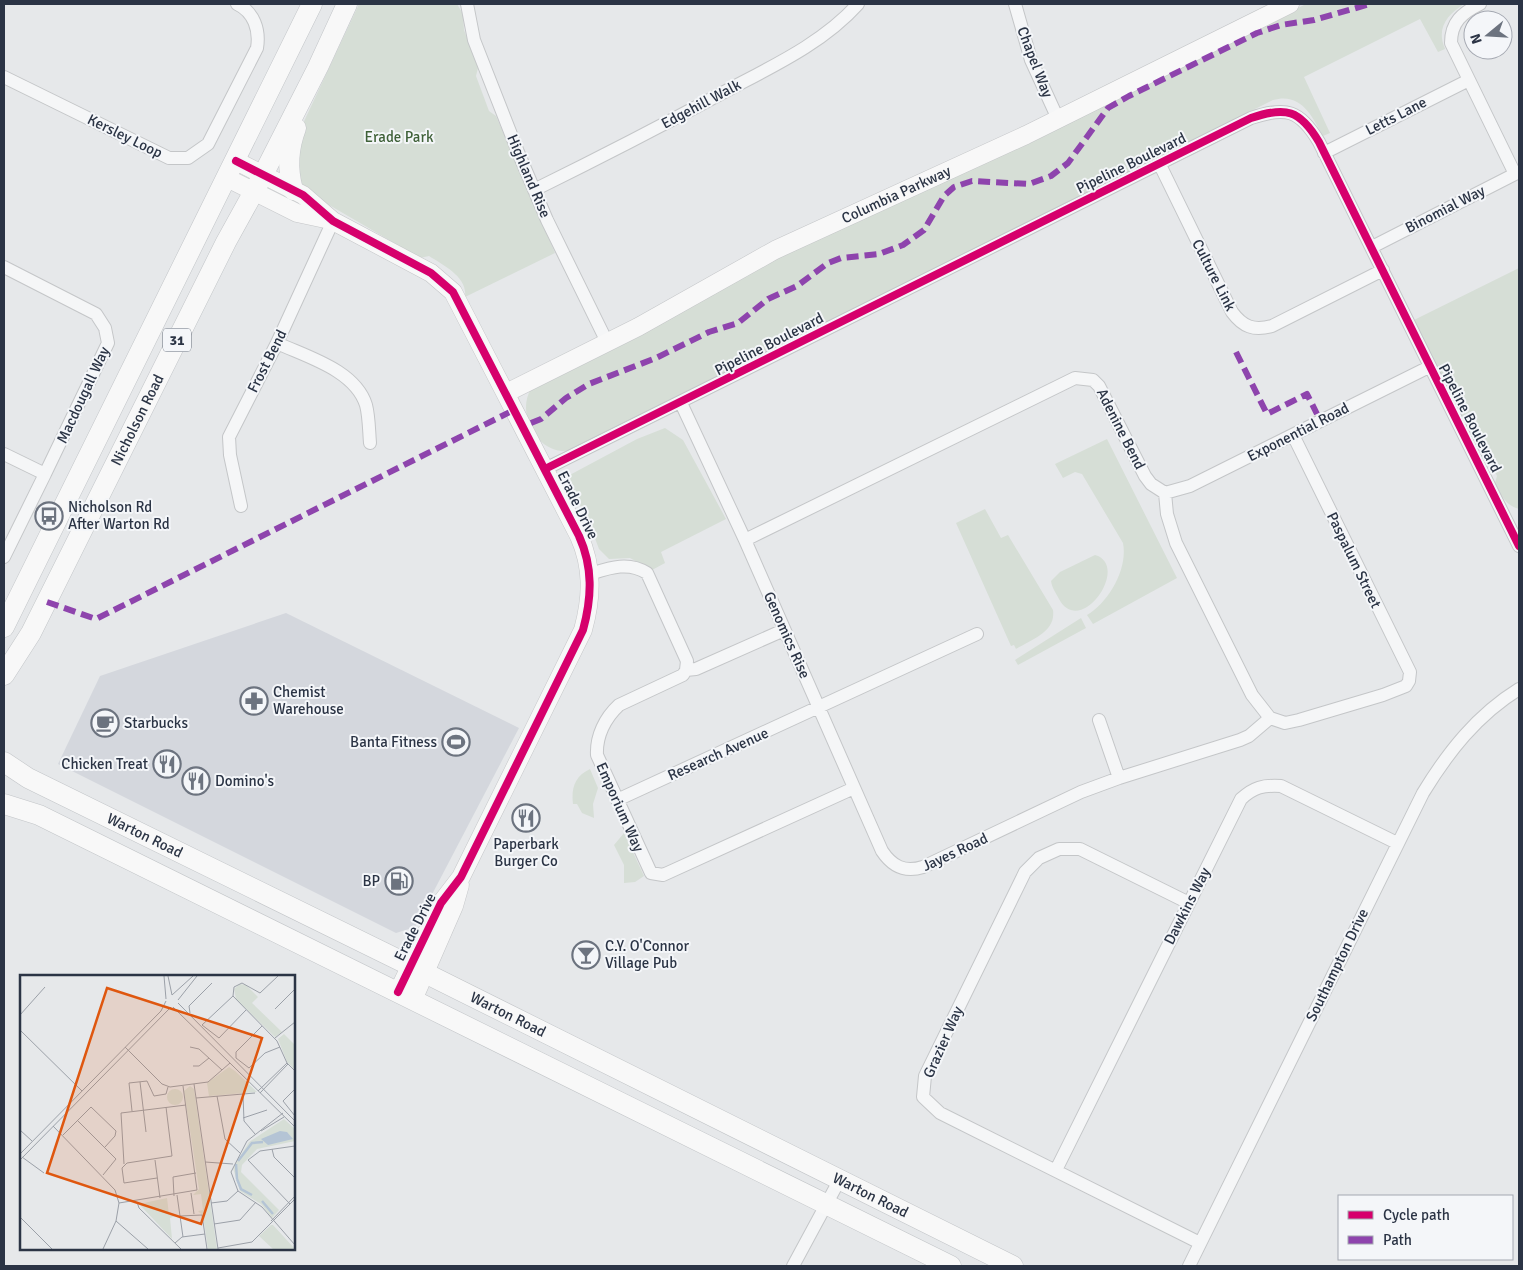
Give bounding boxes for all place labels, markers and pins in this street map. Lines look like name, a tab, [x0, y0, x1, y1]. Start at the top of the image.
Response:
place label: Nicholson Rd After Warton Rd	[68, 498, 170, 533]
bus stop icon: Nicholson Rd After Warton Rd	[34, 501, 64, 531]
place label: Chemist Warehouse	[273, 683, 344, 718]
pharmacy icon: Chemist Warehouse	[239, 686, 269, 716]
cafe icon: Starbucks	[90, 708, 120, 738]
place label: Starbucks	[124, 714, 188, 732]
sports icon: Banta Fitness	[441, 727, 471, 757]
place label: Banta Fitness	[350, 733, 437, 751]
restaurant icon: Chicken Treat	[152, 749, 182, 779]
place label: Chicken Treat	[61, 755, 148, 773]
restaurant icon: Domino's	[181, 766, 211, 796]
place label: Domino's	[215, 772, 275, 790]
restaurant icon: Paperbark Burger Co	[511, 803, 541, 833]
place label: Paperbark Burger Co	[493, 835, 559, 870]
fuel station icon: BP	[384, 866, 414, 896]
place label: BP	[362, 872, 380, 890]
place label: C.Y. O'Connor Village Pub	[605, 937, 690, 972]
bar icon: C.Y. O'Connor Village Pub	[571, 940, 601, 970]

